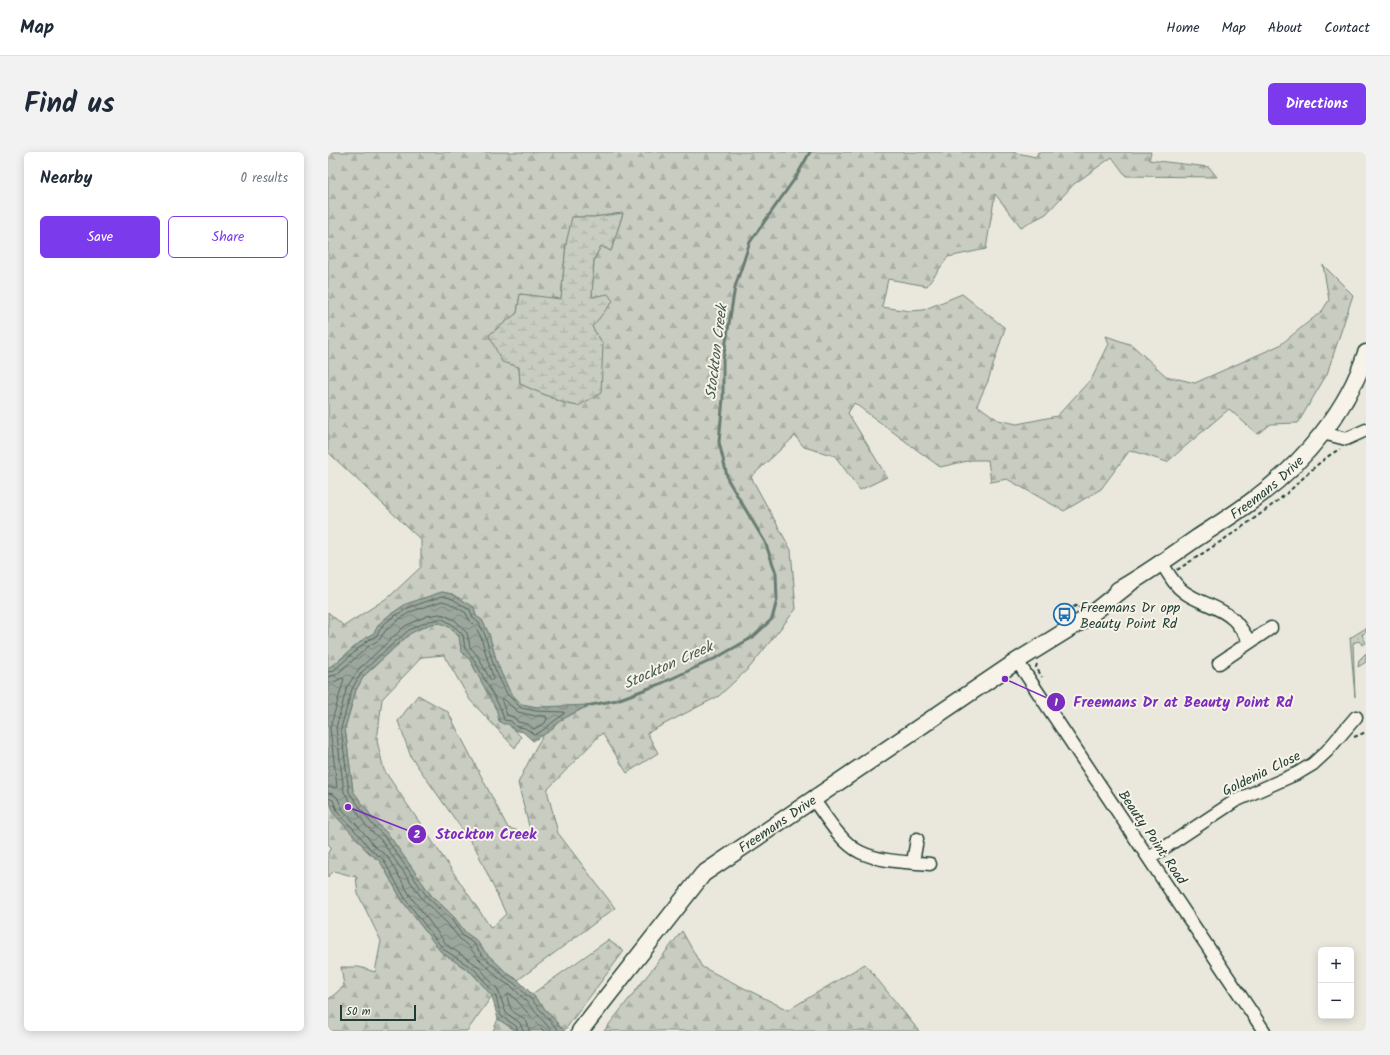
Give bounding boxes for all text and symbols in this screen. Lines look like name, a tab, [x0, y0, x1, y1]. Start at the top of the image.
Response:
text: Map	[20, 13, 54, 43]
text: Home	[1166, 17, 1200, 39]
text: Map	[1222, 17, 1246, 39]
text: About	[1268, 17, 1302, 39]
text: Contact	[1324, 17, 1370, 39]
text: Find us	[24, 82, 115, 127]
button: Directions	[1268, 83, 1366, 125]
text: Nearby	[40, 165, 92, 192]
text: 0 results	[241, 168, 288, 189]
button: Save	[40, 216, 160, 258]
button: Share	[168, 216, 288, 258]
water label: Stockton Creek	[699, 301, 735, 401]
street label: Freemans Drive	[1226, 450, 1310, 525]
place label: Freemans Dr opp Beauty Point Rd	[1080, 597, 1181, 635]
bus stop icon: Freemans Dr opp Beauty Point Rd	[1052, 602, 1078, 628]
water label: Stockton Creek	[620, 635, 719, 696]
callout: Freemans Dr at Beauty Point Rd	[1046, 688, 1301, 715]
text: Freemans Dr at Beauty Point Rd	[1073, 691, 1294, 715]
text: 1	[1054, 693, 1058, 712]
street label: Goldenia Close	[1218, 745, 1305, 802]
street label: Beauty Point Road	[1112, 786, 1193, 890]
street label: Freemans Drive	[734, 790, 822, 859]
callout: Stockton Creek	[407, 821, 544, 848]
text: Stockton Creek	[435, 823, 537, 847]
text: 2	[414, 825, 421, 844]
map controls	[1318, 947, 1354, 1019]
button: +	[1318, 947, 1354, 983]
button: −	[1318, 983, 1354, 1019]
scale bar	[340, 1003, 416, 1022]
text: 50 m	[346, 1003, 371, 1021]

